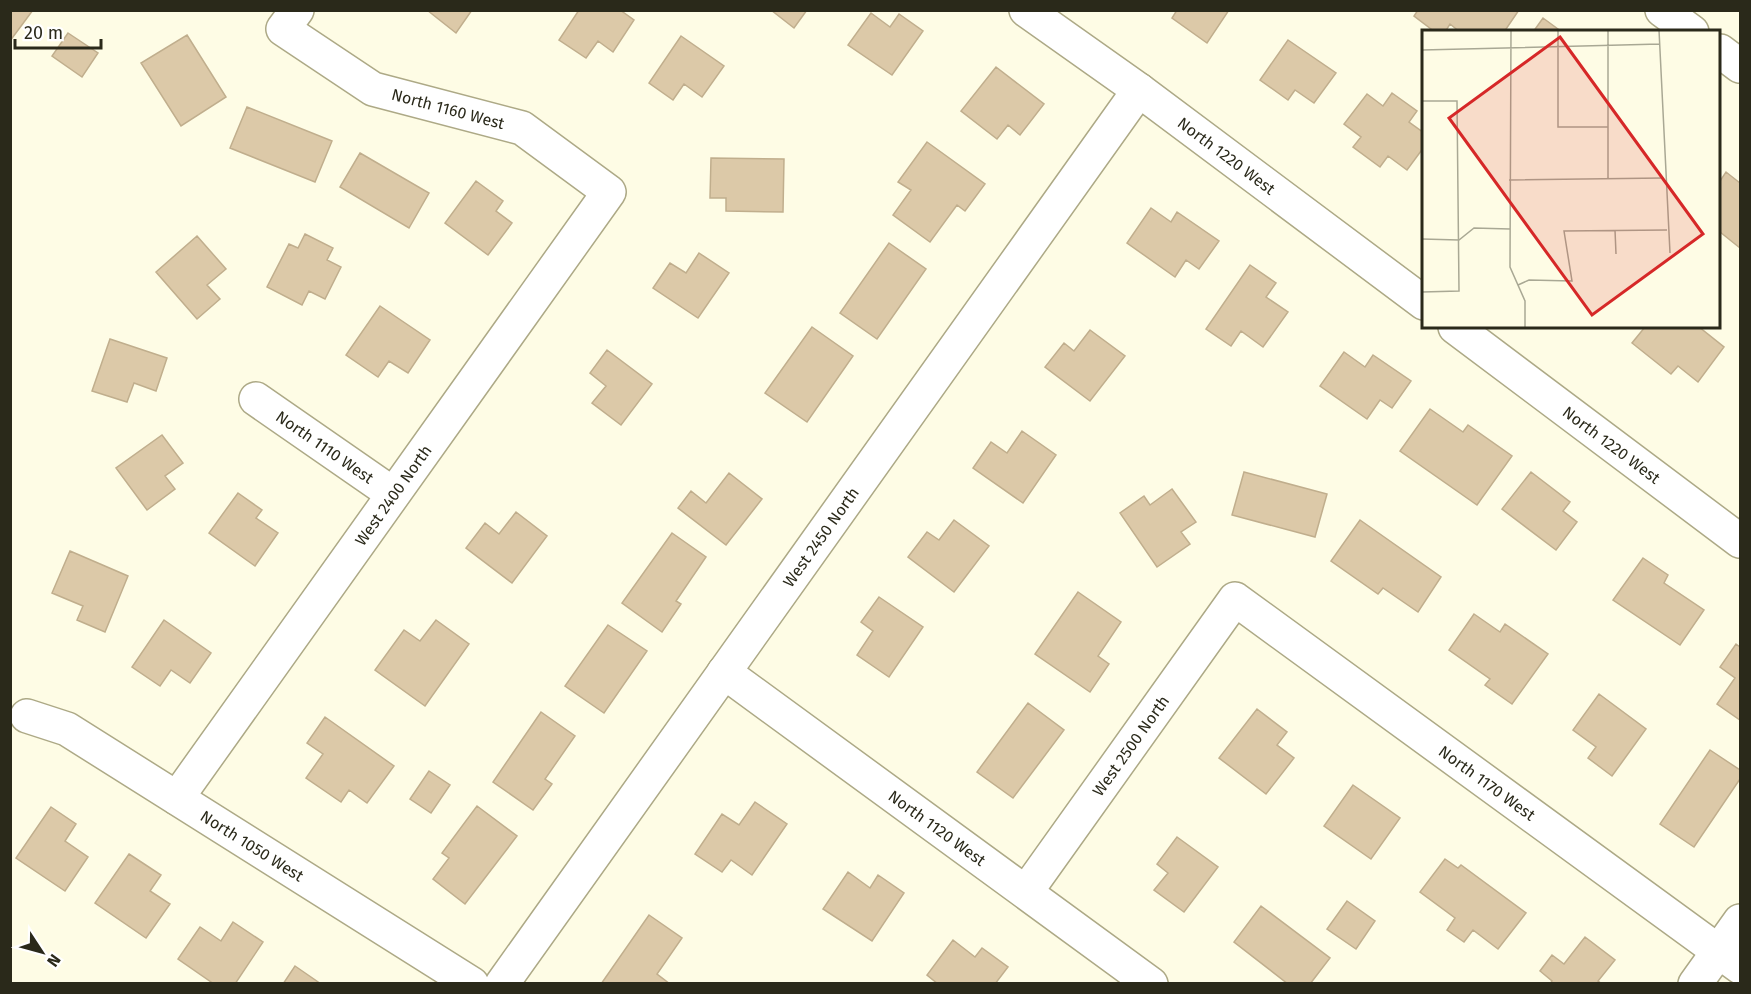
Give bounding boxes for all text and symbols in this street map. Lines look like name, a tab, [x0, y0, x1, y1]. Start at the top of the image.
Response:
scale bar	[15, 12, 100, 50]
text: 20 m	[24, 22, 63, 44]
inset map	[1422, 30, 1721, 328]
street label: North 1160 West	[389, 85, 507, 133]
street label: North 1220 West	[1174, 113, 1279, 198]
street label: North 1220 West	[1559, 402, 1664, 488]
street label: North 1110 West	[273, 406, 378, 487]
street label: West 2400 North	[351, 441, 435, 549]
street label: West 2450 North	[779, 483, 863, 590]
street label: West 2500 North	[1088, 691, 1173, 799]
street label: North 1170 West	[1435, 741, 1539, 824]
street label: North 1120 West	[885, 786, 990, 870]
street label: North 1050 West	[197, 806, 307, 885]
north arrow	[12, 922, 72, 982]
text: N	[43, 951, 65, 970]

